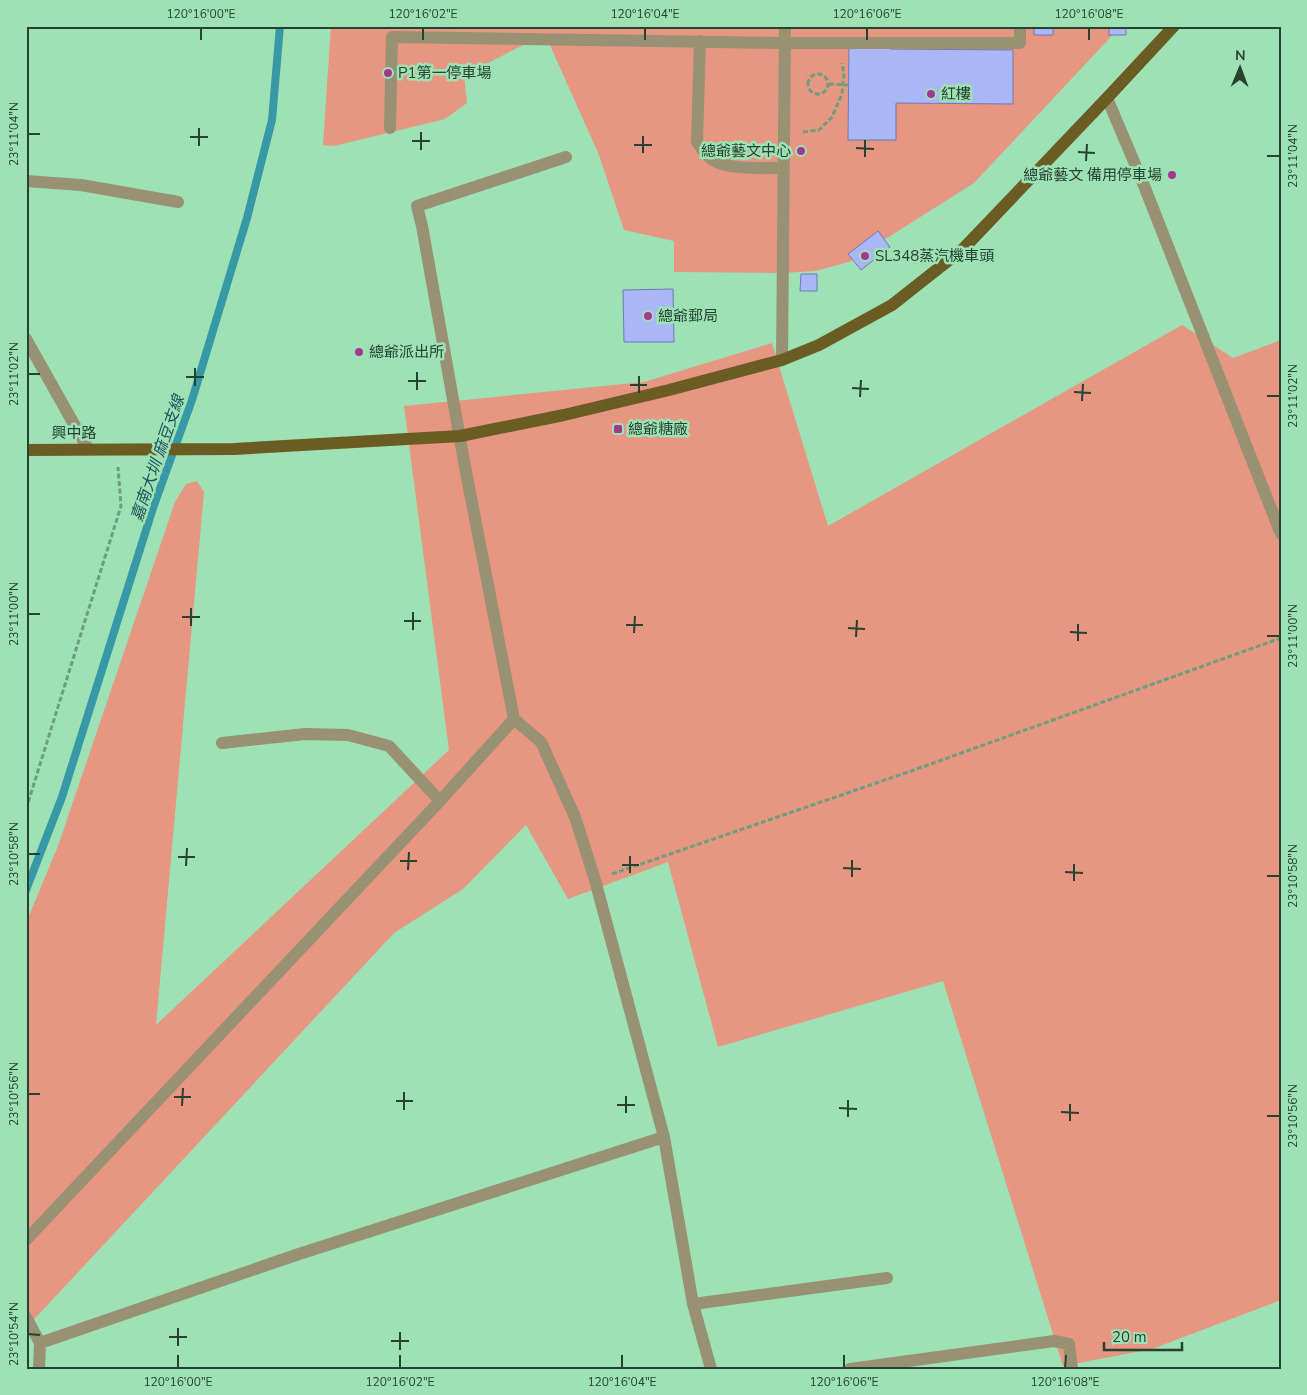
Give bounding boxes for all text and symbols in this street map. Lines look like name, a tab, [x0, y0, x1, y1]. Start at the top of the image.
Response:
text: 120°16'00"E	[166, 6, 236, 22]
text: 120°16'02"E	[388, 6, 458, 22]
text: 120°16'04"E	[610, 6, 680, 22]
text: 120°16'06"E	[832, 6, 902, 22]
text: 120°16'08"E	[1054, 6, 1124, 22]
north arrow	[1214, 42, 1264, 92]
text: N	[1235, 46, 1246, 65]
place label: P1第一停車場	[398, 63, 492, 83]
marker: P1第一停車場	[382, 67, 394, 79]
place label: 紅樓	[941, 84, 971, 104]
marker: 紅樓	[925, 88, 937, 100]
text: 23°11'04"N	[6, 102, 22, 166]
text: 23°11'04"N	[1285, 124, 1301, 188]
place label: 總爺藝文中心	[701, 141, 791, 161]
marker: 總爺藝文中心	[795, 145, 807, 157]
place label: 總爺藝文 備用停車場	[1023, 165, 1162, 185]
marker: 總爺藝文 備用停車場	[1166, 169, 1178, 181]
place label: SL348蒸汽機車頭	[875, 246, 994, 266]
marker: SL348蒸汽機車頭	[859, 250, 871, 262]
place label: 總爺郵局	[658, 306, 718, 326]
marker: 總爺郵局	[642, 310, 654, 322]
text: 23°11'02"N	[6, 342, 22, 406]
place label: 總爺派出所	[369, 342, 444, 362]
marker: 總爺派出所	[353, 346, 365, 358]
text: 23°11'02"N	[1285, 364, 1301, 428]
water label: 嘉南大圳 麻豆支線	[126, 390, 191, 524]
place label: 總爺糖廠	[628, 419, 688, 439]
street label: 興中路	[51, 423, 97, 443]
marker: 總爺糖廠	[612, 423, 624, 435]
text: 23°11'00"N	[6, 582, 22, 646]
text: 23°11'00"N	[1285, 604, 1301, 668]
text: 23°10'58"N	[6, 822, 22, 886]
text: 23°10'58"N	[1285, 844, 1301, 908]
text: 23°10'56"N	[6, 1062, 22, 1126]
text: 23°10'56"N	[1285, 1084, 1301, 1148]
text: 23°10'54"N	[6, 1302, 22, 1366]
scale bar	[1104, 1320, 1182, 1352]
text: 20 m	[1112, 1327, 1147, 1347]
text: 120°16'00"E	[143, 1374, 213, 1390]
text: 120°16'02"E	[365, 1374, 435, 1390]
text: 120°16'04"E	[587, 1374, 657, 1390]
text: 120°16'06"E	[809, 1374, 879, 1390]
text: 120°16'08"E	[1030, 1374, 1100, 1390]

